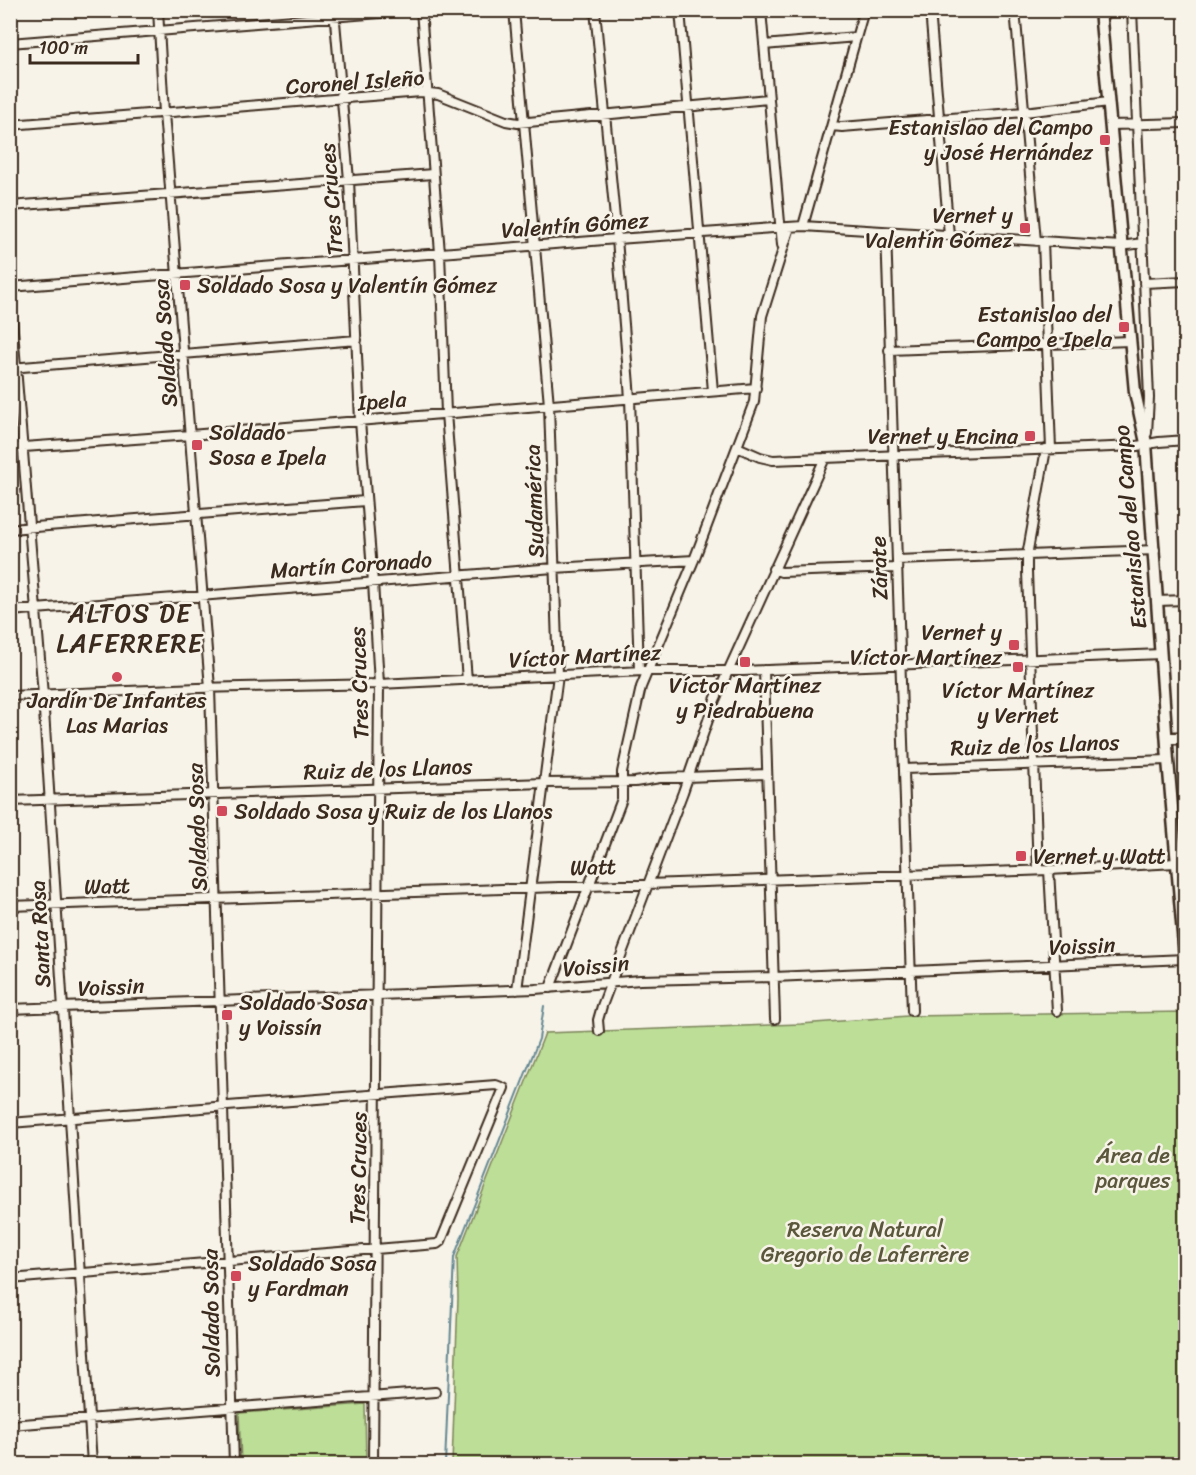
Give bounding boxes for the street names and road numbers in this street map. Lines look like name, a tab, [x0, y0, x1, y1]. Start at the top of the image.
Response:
street label: Coronel Isleño	[284, 58, 426, 106]
street label: Tres Cruces	[308, 141, 354, 257]
street label: Valentín Gómez	[500, 200, 651, 250]
street label: Soldado Sosa	[141, 277, 189, 408]
street label: Ipela	[355, 379, 409, 423]
street label: Estanislao del Campo	[1102, 423, 1158, 631]
street label: Sudamérica	[513, 444, 555, 558]
street label: Zárate	[858, 535, 900, 601]
street label: Martín Coronado	[269, 540, 433, 590]
street label: Tres Cruces	[338, 625, 380, 740]
street label: Víctor Martínez	[508, 633, 663, 679]
street label: Ruiz de los Llanos	[950, 723, 1121, 767]
street label: Ruiz de los Llanos	[303, 747, 474, 791]
street label: Soldado Sosa	[175, 761, 219, 892]
street label: Watt	[569, 847, 617, 887]
street label: Watt	[83, 866, 131, 906]
street label: Santa Rosa	[18, 879, 62, 989]
street label: Voissin	[1048, 925, 1116, 967]
street label: Voissin	[561, 944, 631, 988]
street label: Voissin	[77, 966, 145, 1008]
street label: Tres Cruces	[338, 1110, 378, 1225]
street label: Soldado Sosa	[190, 1248, 232, 1377]

